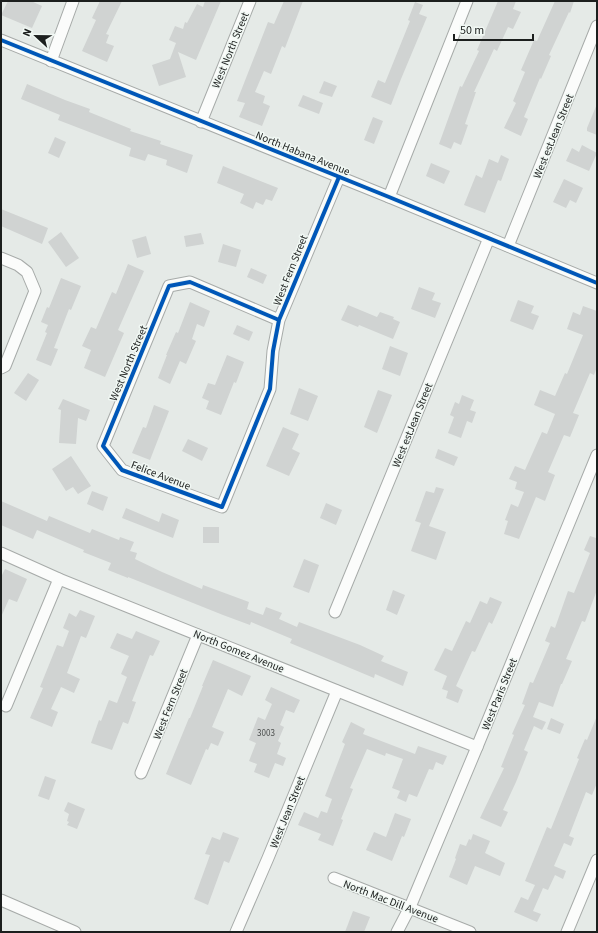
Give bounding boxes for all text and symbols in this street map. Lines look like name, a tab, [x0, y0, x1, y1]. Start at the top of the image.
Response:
street label: West North Street	[208, 10, 253, 90]
north arrow	[16, 16, 56, 56]
scale bar	[454, 16, 533, 42]
text: 50 m	[460, 22, 484, 39]
text: N	[19, 26, 36, 39]
street label: West estJean Street	[530, 91, 577, 181]
street label: North Habana Avenue	[253, 128, 353, 179]
street label: West Fern Street	[270, 232, 312, 308]
street label: West North Street	[106, 323, 151, 403]
street label: West estJean Street	[389, 380, 436, 470]
street label: Felice Avenue	[129, 457, 193, 494]
street label: North Gomez Avenue	[191, 626, 287, 677]
street label: West Paris Street	[478, 656, 521, 733]
street label: West Fern Street	[150, 666, 192, 742]
house number: 3003	[257, 727, 275, 740]
street label: West Jean Street	[266, 774, 309, 850]
street label: North Mac Dill Avenue	[341, 876, 441, 927]

